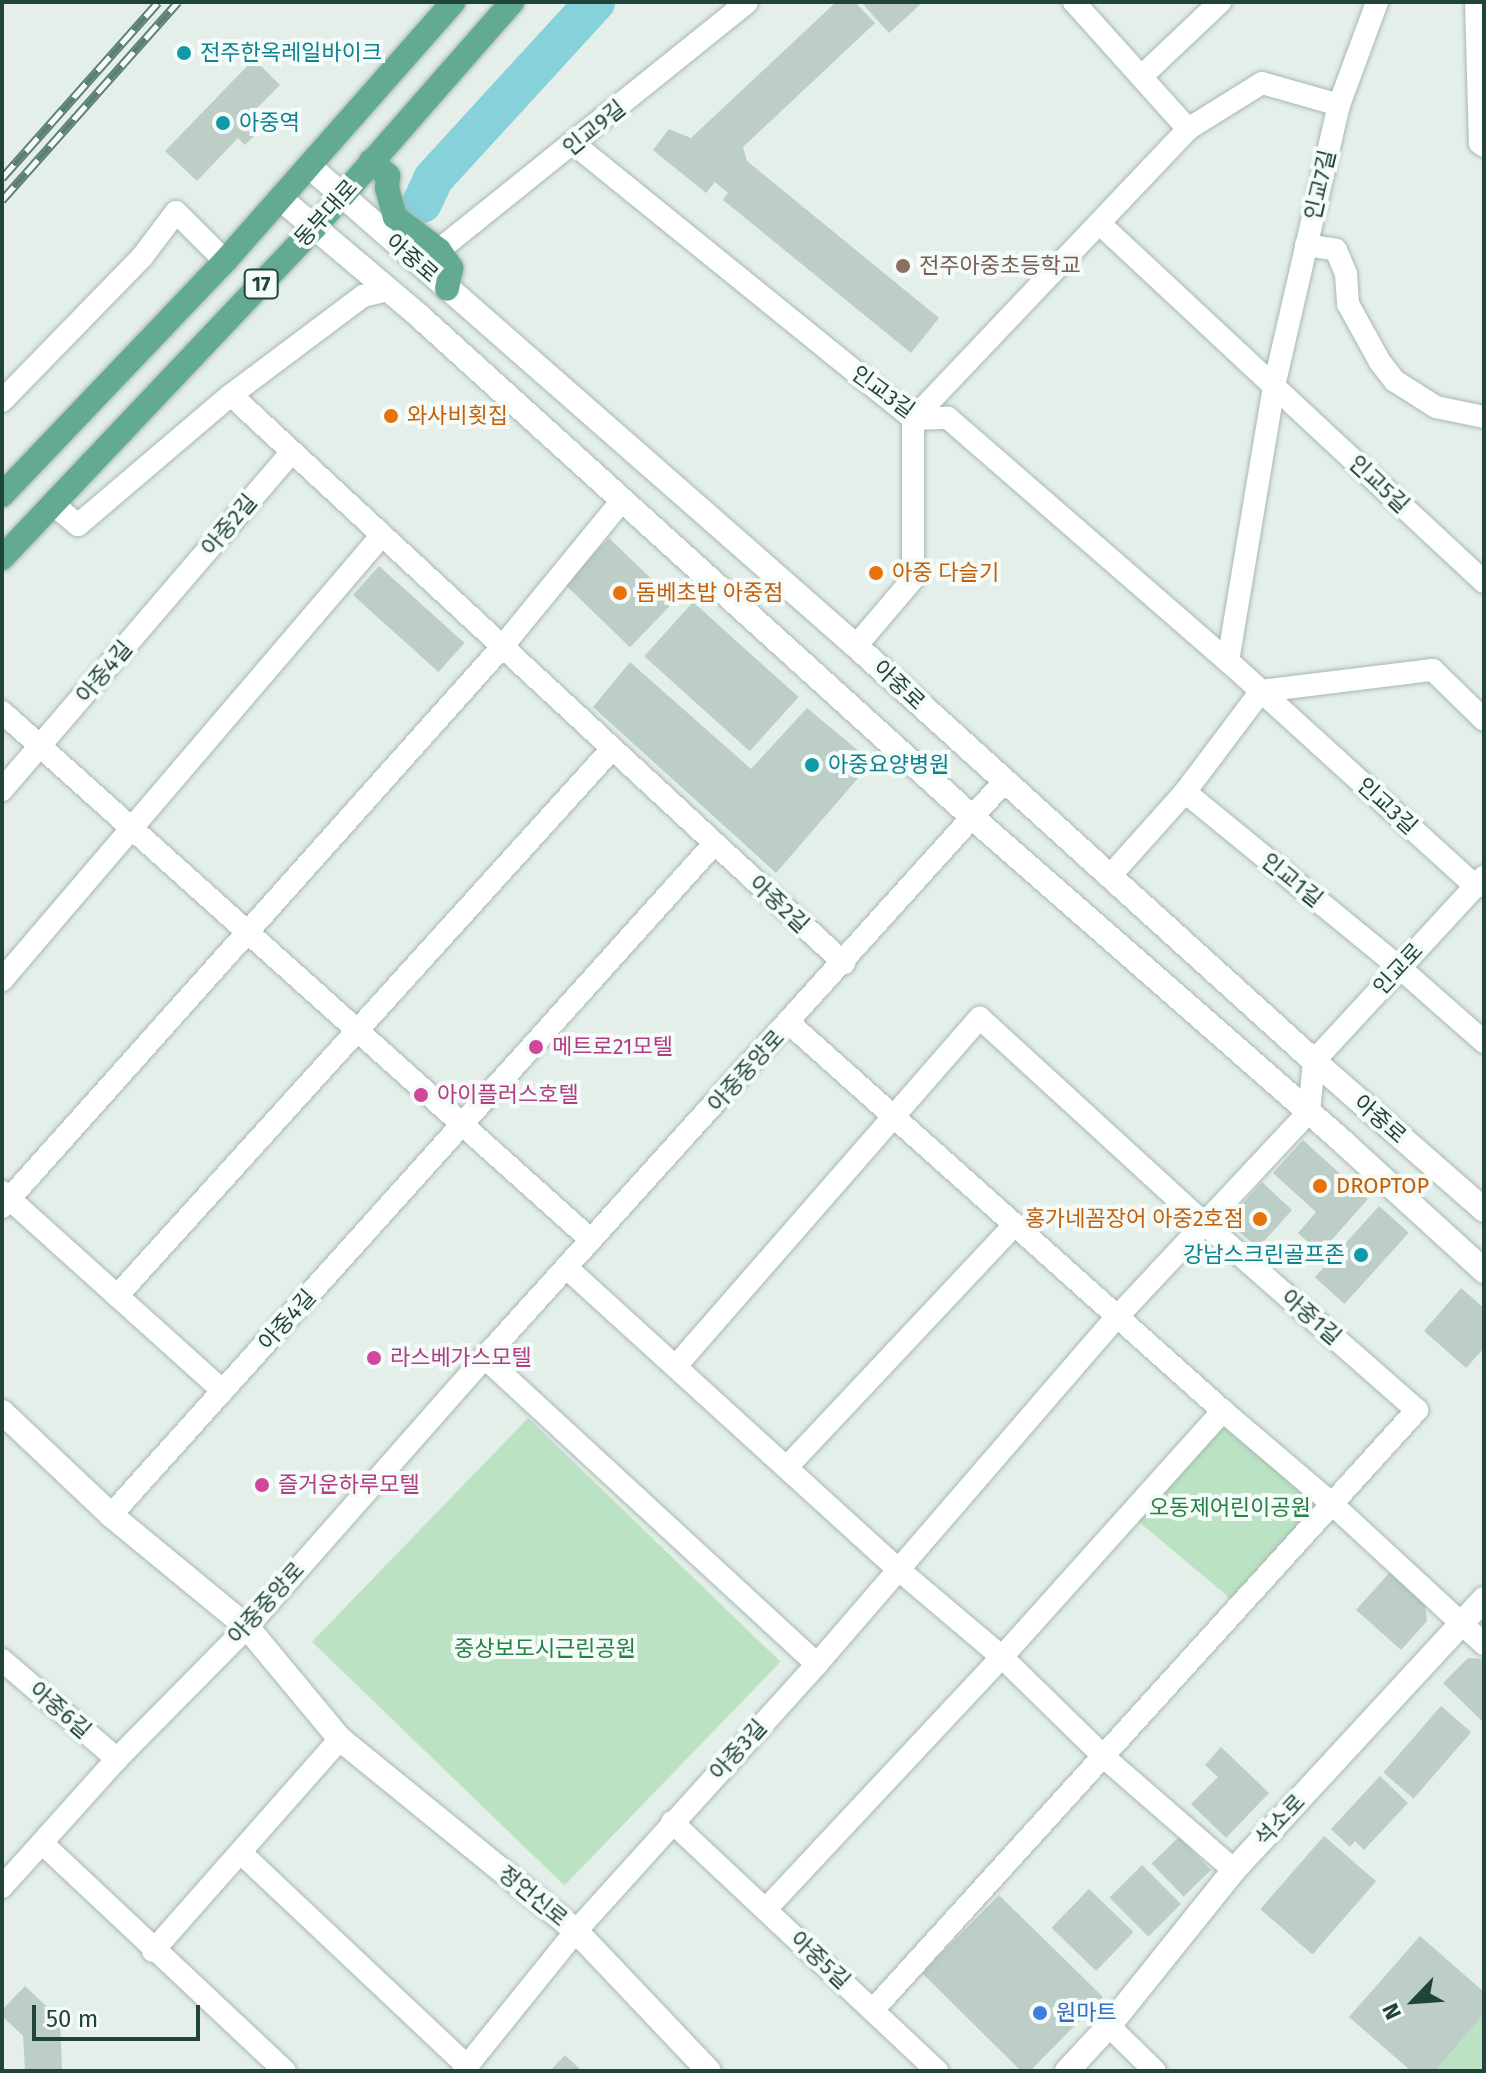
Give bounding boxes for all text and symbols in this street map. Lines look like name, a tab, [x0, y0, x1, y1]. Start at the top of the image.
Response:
place label: 전주한옥레일바이크	[200, 40, 382, 66]
marker: 전주한옥레일바이크	[175, 44, 193, 62]
street label: 인교9길	[558, 95, 630, 161]
place label: 아중역	[239, 110, 300, 136]
marker: 아중역	[214, 114, 232, 132]
street label: 인교7길	[1299, 148, 1341, 222]
street label: 동부대로	[289, 174, 363, 252]
street label: 아중로	[380, 228, 444, 288]
place label: 전주아중초등학교	[919, 253, 1081, 279]
marker: 전주아중초등학교	[894, 257, 912, 275]
road number: 17	[243, 268, 279, 300]
street label: 인교3길	[846, 360, 920, 424]
place label: 와사비횟집	[407, 403, 508, 429]
marker: 와사비횟집	[382, 407, 400, 425]
street label: 인교5길	[1344, 450, 1414, 518]
street label: 아중2길	[196, 489, 262, 561]
place label: 아중 다슬기	[892, 560, 999, 586]
marker: 아중 다슬기	[867, 564, 885, 582]
place label: 돔베초밥 아중점	[636, 580, 784, 606]
marker: 돔베초밥 아중점	[611, 584, 629, 602]
street label: 아중4길	[71, 636, 137, 708]
street label: 아중로	[868, 655, 930, 715]
place label: 아중요양병원	[828, 752, 949, 778]
marker: 아중요양병원	[803, 756, 821, 774]
street label: 인교3길	[1352, 772, 1422, 840]
street label: 인교1길	[1256, 848, 1328, 912]
street label: 아중2길	[744, 870, 814, 938]
street label: 인교로	[1368, 938, 1428, 1000]
street label: 아중중앙로	[702, 1025, 790, 1117]
place label: 메트로21모텔	[552, 1034, 673, 1060]
marker: 메트로21모텔	[527, 1038, 545, 1056]
place label: 아이플러스호텔	[437, 1082, 579, 1108]
marker: 아이플러스호텔	[412, 1086, 430, 1104]
street label: 아중로	[1348, 1089, 1412, 1149]
place label: DROPTOP	[1336, 1173, 1429, 1199]
marker: DROPTOP	[1311, 1177, 1329, 1195]
place label: 홍가네꼼장어 아중2호점	[1025, 1206, 1244, 1232]
marker: 홍가네꼼장어 아중2호점	[1251, 1210, 1269, 1228]
place label: 강남스크린골프존	[1183, 1242, 1345, 1268]
marker: 강남스크린골프존	[1352, 1246, 1370, 1264]
street label: 아중4길	[253, 1284, 321, 1356]
street label: 아중1길	[1276, 1284, 1346, 1350]
place label: 라스베가스모텔	[390, 1345, 532, 1371]
marker: 라스베가스모텔	[365, 1349, 383, 1367]
place label: 즐거운하루모텔	[278, 1472, 420, 1498]
marker: 즐거운하루모텔	[253, 1476, 271, 1494]
park label: 오동제어린이공원	[1149, 1495, 1311, 1521]
street label: 아중중앙로	[222, 1557, 310, 1649]
park label: 중상보도시근린공원	[454, 1636, 636, 1662]
street label: 아중6길	[24, 1676, 96, 1744]
street label: 아중3길	[704, 1715, 772, 1785]
street label: 석소로	[1250, 1789, 1310, 1851]
street label: 정언신로	[493, 1860, 573, 1932]
street label: 아중5길	[785, 1926, 855, 1994]
north arrow	[1374, 1961, 1454, 2041]
scale bar	[36, 1989, 204, 2039]
text: N	[1376, 1999, 1407, 2024]
place label: 원마트	[1056, 2000, 1117, 2026]
marker: 원마트	[1031, 2004, 1049, 2022]
text: 50 m	[46, 2005, 98, 2033]

